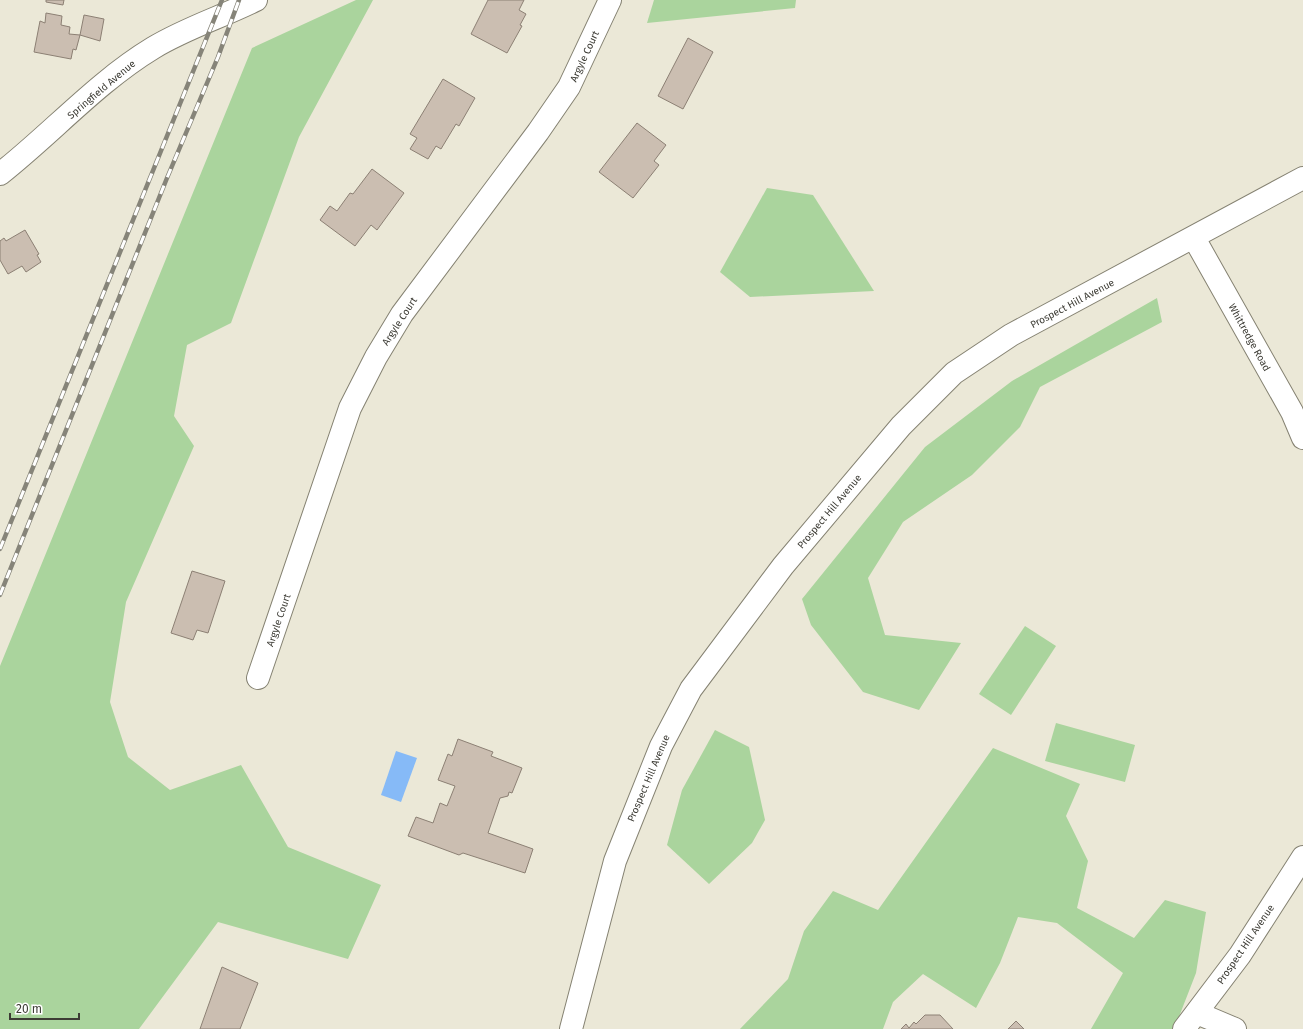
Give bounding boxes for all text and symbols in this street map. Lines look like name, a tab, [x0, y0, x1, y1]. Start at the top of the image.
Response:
street label: Argyle Court	[568, 29, 602, 84]
street label: Springfield Avenue	[65, 58, 138, 122]
street label: Prospect Hill Avenue	[1028, 277, 1117, 331]
street label: Argyle Court	[380, 295, 420, 348]
street label: Whittredge Road	[1226, 302, 1273, 373]
street label: Prospect Hill Avenue	[795, 472, 864, 551]
street label: Argyle Court	[264, 592, 294, 648]
street label: Prospect Hill Avenue	[625, 733, 673, 824]
street label: Prospect Hill Avenue	[1215, 902, 1277, 987]
scale bar	[10, 995, 79, 1021]
text: 20 m	[16, 1002, 42, 1016]

